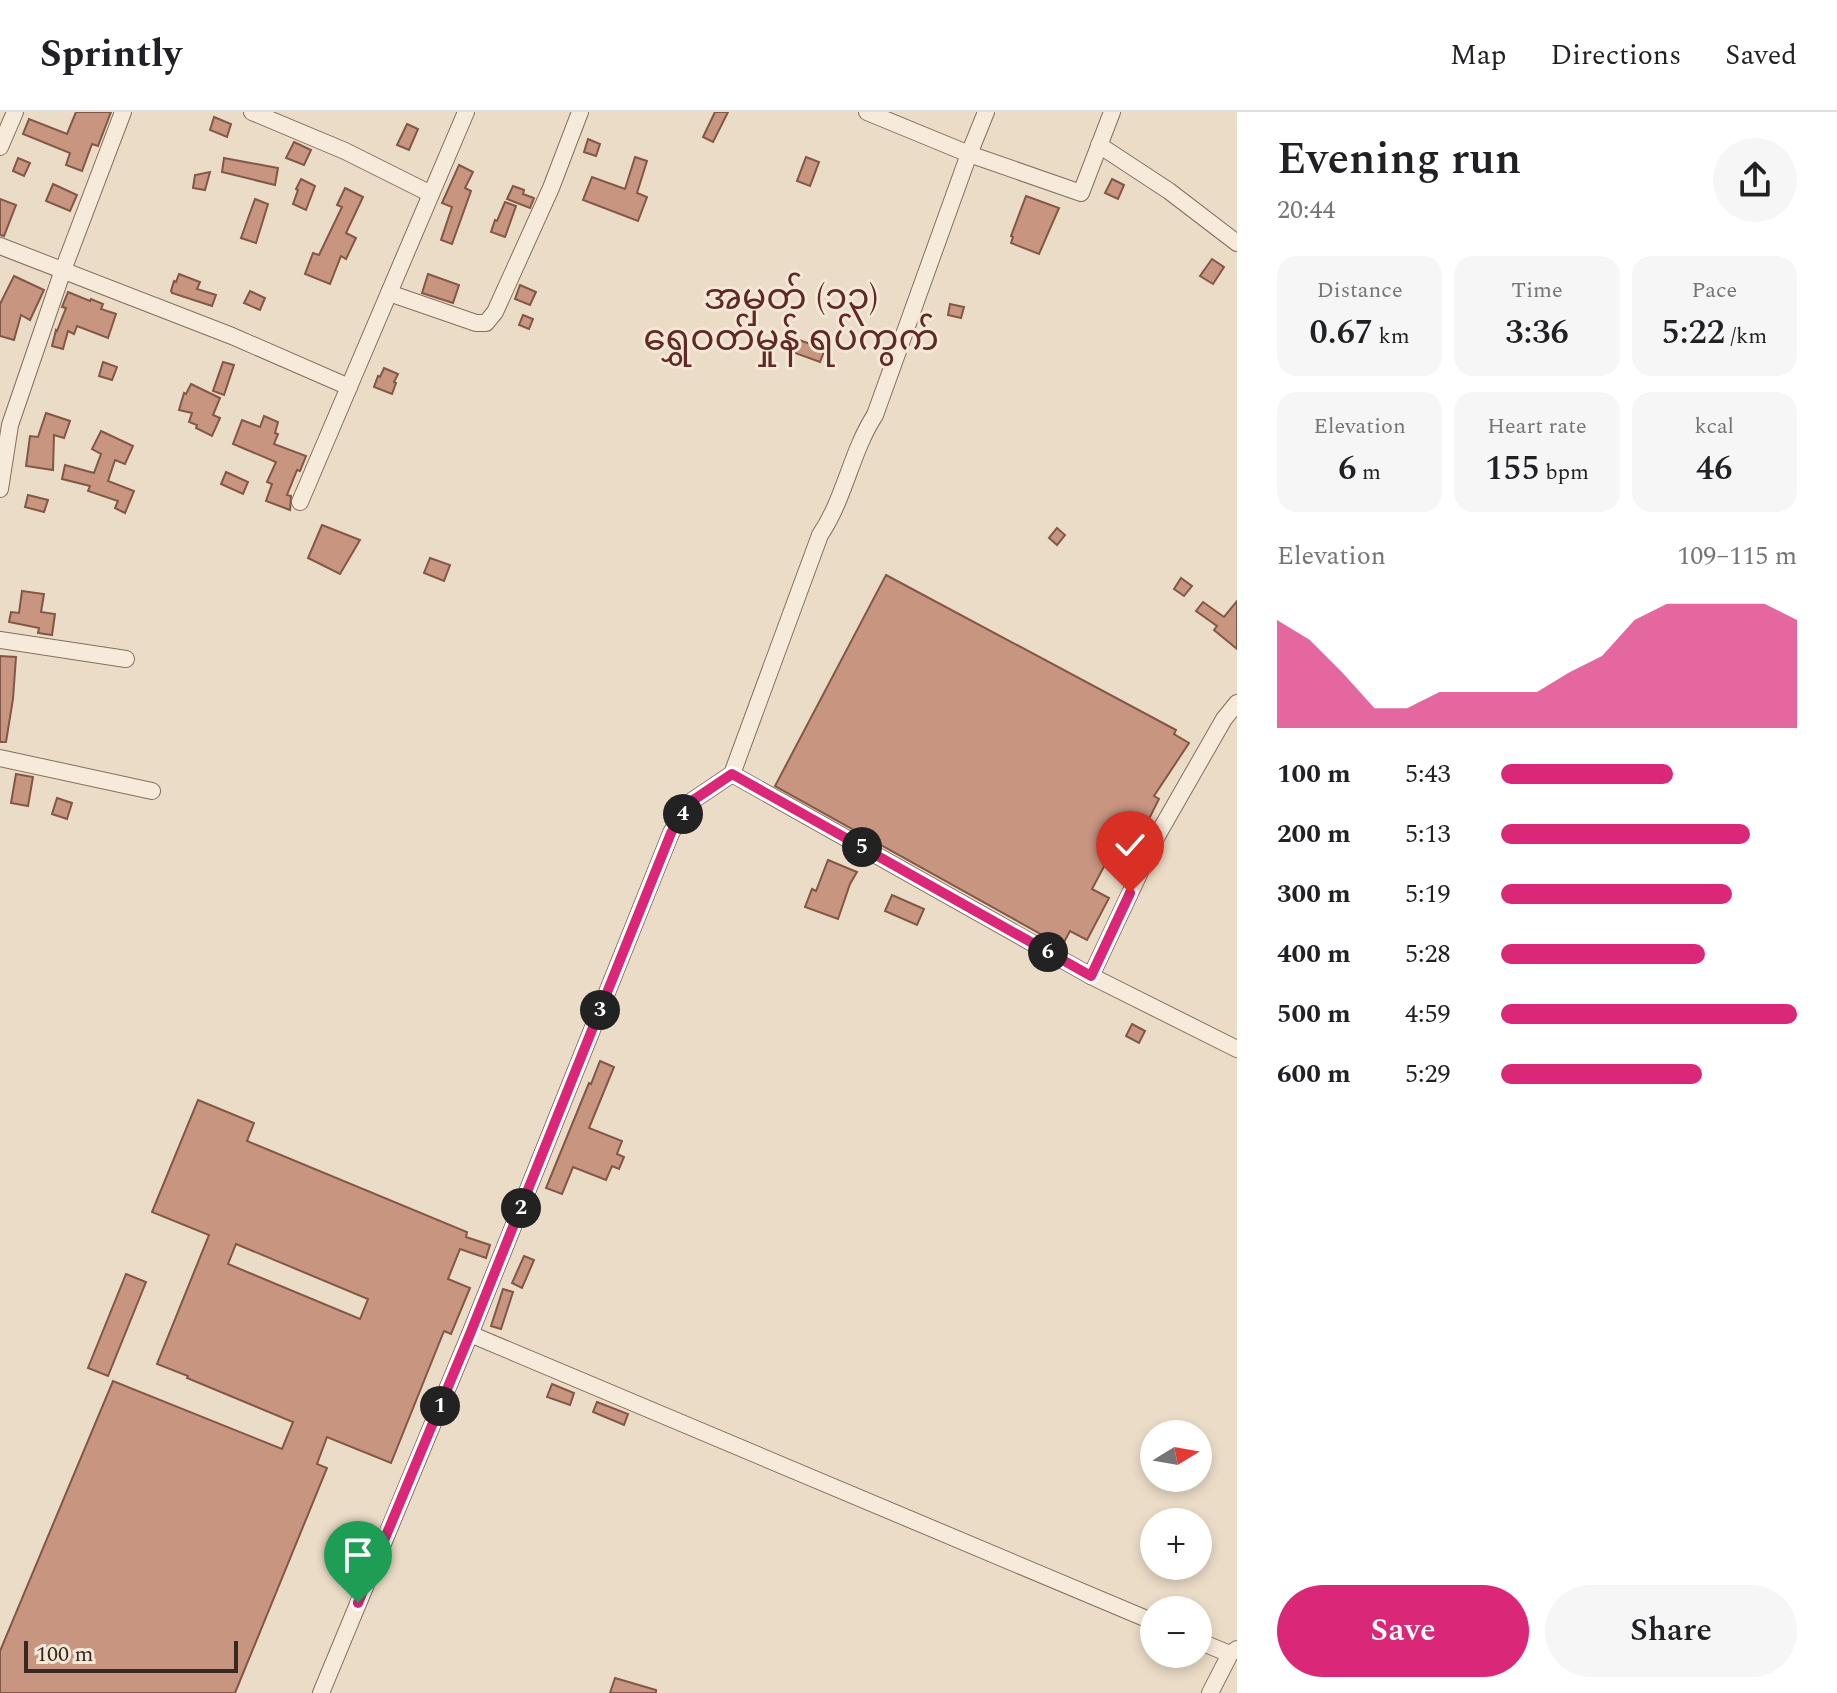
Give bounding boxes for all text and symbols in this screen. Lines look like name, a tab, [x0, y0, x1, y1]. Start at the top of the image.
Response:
text: Sprintly	[40, 26, 182, 84]
text: Map	[1450, 34, 1507, 77]
text: Directions	[1551, 34, 1681, 77]
text: Saved	[1725, 34, 1797, 77]
text: Evening run	[1277, 126, 1521, 193]
button: share	[1713, 138, 1797, 222]
text: 20:44	[1277, 190, 1336, 230]
district label: အမှတ် (၁၃) ရွှေဝတ်မှုန် ရပ်ကွက်	[643, 271, 939, 367]
text: Distance	[1317, 274, 1403, 307]
text: Time	[1511, 274, 1563, 307]
text: Pace	[1692, 274, 1737, 307]
text: 0.67	[1310, 307, 1373, 359]
text: 3:36	[1505, 307, 1569, 359]
text: 5:22	[1661, 307, 1725, 359]
text: km	[1373, 320, 1410, 353]
text: /km	[1725, 320, 1767, 353]
text: Elevation	[1314, 410, 1406, 443]
text: Heart rate	[1487, 410, 1587, 443]
text: kcal	[1695, 410, 1734, 443]
text: 6	[1338, 443, 1357, 495]
text: 155	[1485, 443, 1540, 495]
text: 46	[1696, 443, 1733, 495]
text: m	[1357, 456, 1381, 489]
text: bpm	[1540, 456, 1589, 489]
text: Elevation	[1277, 536, 1386, 576]
text: 109–115 m	[1677, 536, 1797, 576]
text: 100 m	[1277, 754, 1351, 794]
text: 5:43	[1405, 754, 1451, 794]
pin: 4	[663, 794, 703, 834]
text: 4	[677, 797, 689, 830]
pin	[1096, 811, 1164, 893]
text: 200 m	[1277, 814, 1351, 854]
text: 5:13	[1405, 814, 1451, 854]
icon: check	[1108, 823, 1152, 867]
pin: 5	[842, 827, 882, 867]
text: 5	[856, 830, 868, 863]
text: 300 m	[1277, 874, 1351, 914]
text: 5:19	[1405, 874, 1451, 914]
pin: 6	[1028, 932, 1068, 972]
text: 400 m	[1277, 934, 1351, 974]
text: 5:28	[1405, 934, 1451, 974]
text: 6	[1042, 935, 1054, 968]
pin: 3	[580, 990, 620, 1030]
text: 3	[594, 993, 606, 1026]
text: 500 m	[1277, 994, 1351, 1034]
text: 4:59	[1405, 994, 1451, 1034]
text: 600 m	[1277, 1054, 1351, 1094]
text: 5:29	[1405, 1054, 1451, 1094]
pin: 2	[501, 1188, 541, 1228]
text: 2	[515, 1191, 527, 1224]
pin: 1	[420, 1386, 460, 1426]
text: 1	[434, 1389, 446, 1422]
north arrow	[1140, 1420, 1212, 1492]
map controls	[1140, 1420, 1212, 1668]
button: +	[1140, 1508, 1212, 1580]
pin	[324, 1521, 392, 1603]
icon: arrive	[336, 1533, 380, 1577]
button: Save	[1277, 1585, 1529, 1677]
button: Share	[1545, 1585, 1797, 1677]
button: −	[1140, 1596, 1212, 1668]
scale bar	[24, 1637, 238, 1673]
text: 100 m	[36, 1638, 93, 1671]

